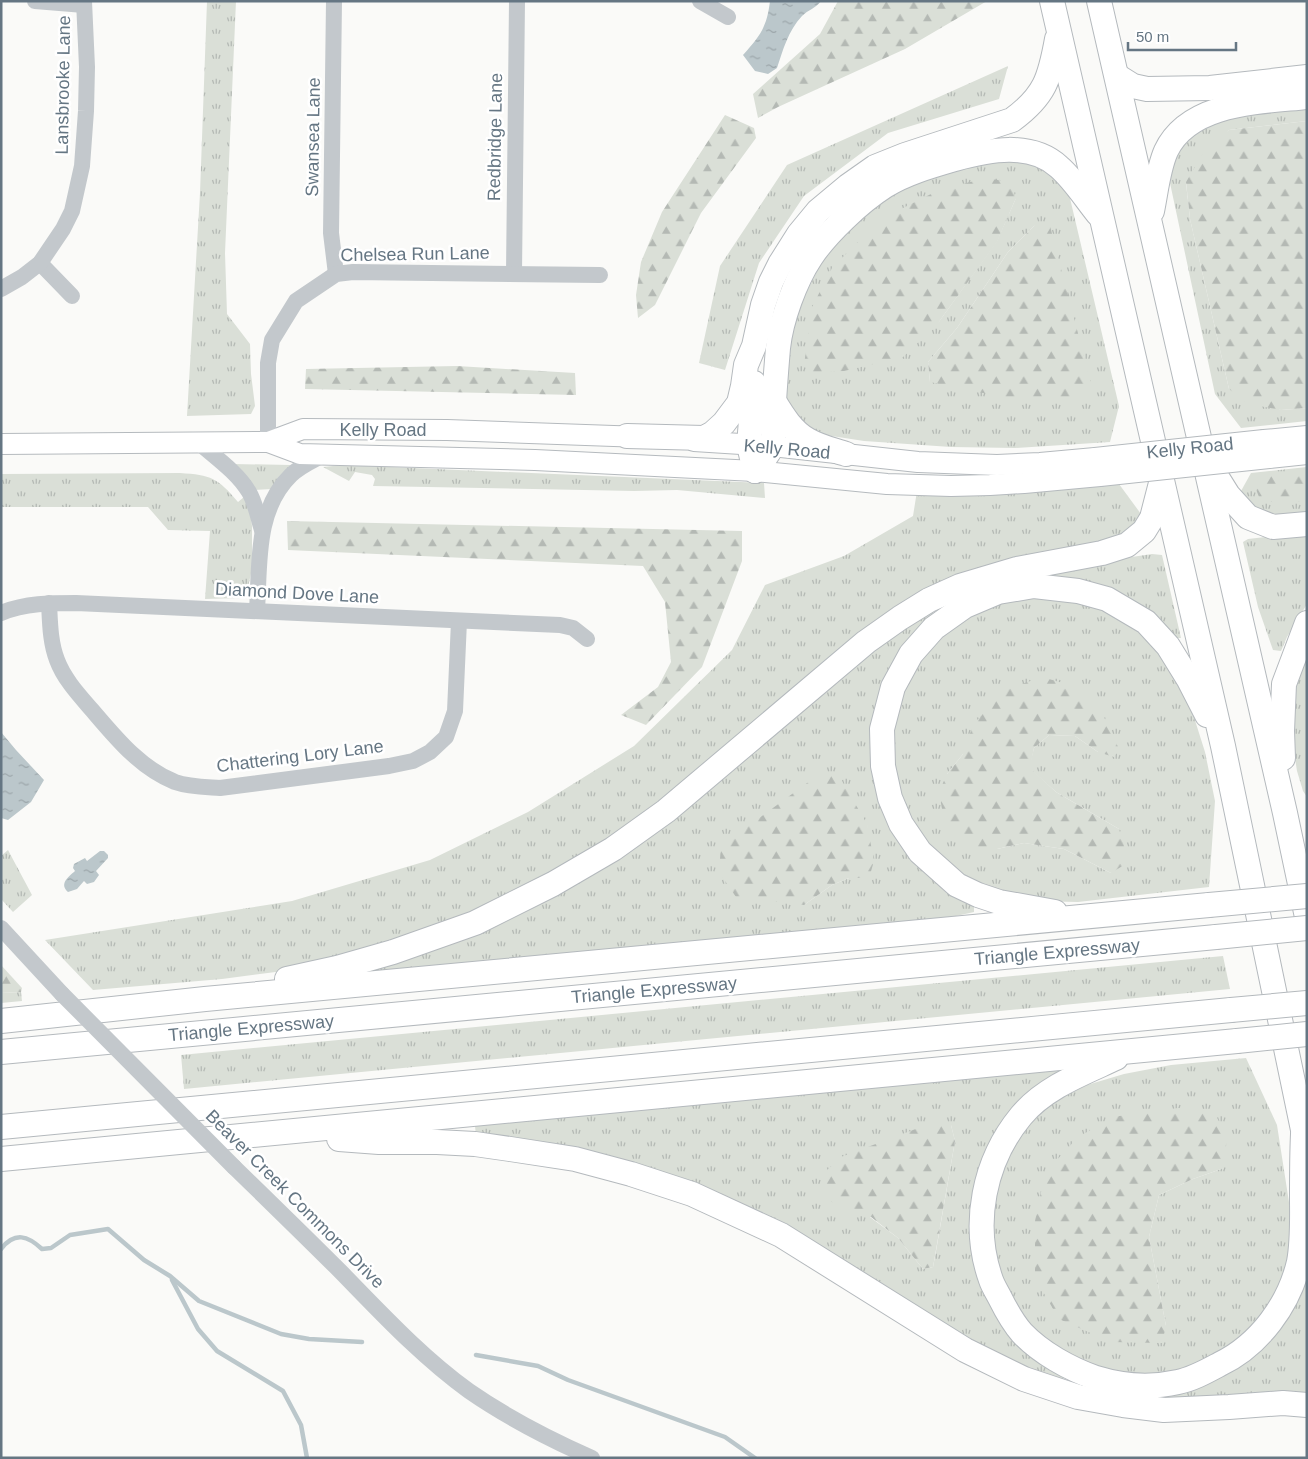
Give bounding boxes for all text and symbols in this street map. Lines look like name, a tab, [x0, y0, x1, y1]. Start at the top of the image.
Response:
street label: Lansbrooke Lane	[52, 15, 74, 155]
scale bar	[1128, 20, 1236, 52]
text: 50 m	[1136, 28, 1169, 45]
street label: Redbridge Lane	[484, 73, 506, 201]
street label: Swansea Lane	[302, 77, 324, 197]
street label: Chelsea Run Lane	[340, 243, 490, 265]
street label: Kelly Road	[339, 420, 427, 440]
street label: Kelly Road	[1146, 434, 1234, 462]
street label: Kelly Road	[743, 435, 831, 463]
street label: Diamond Dove Lane	[215, 579, 379, 607]
street label: Chattering Lory Lane	[215, 736, 385, 776]
street label: Triangle Expressway	[973, 935, 1141, 969]
street label: Triangle Expressway	[570, 973, 738, 1007]
street label: Triangle Expressway	[167, 1011, 335, 1045]
street label: Beaver Creek Commons Drive	[202, 1106, 388, 1292]

